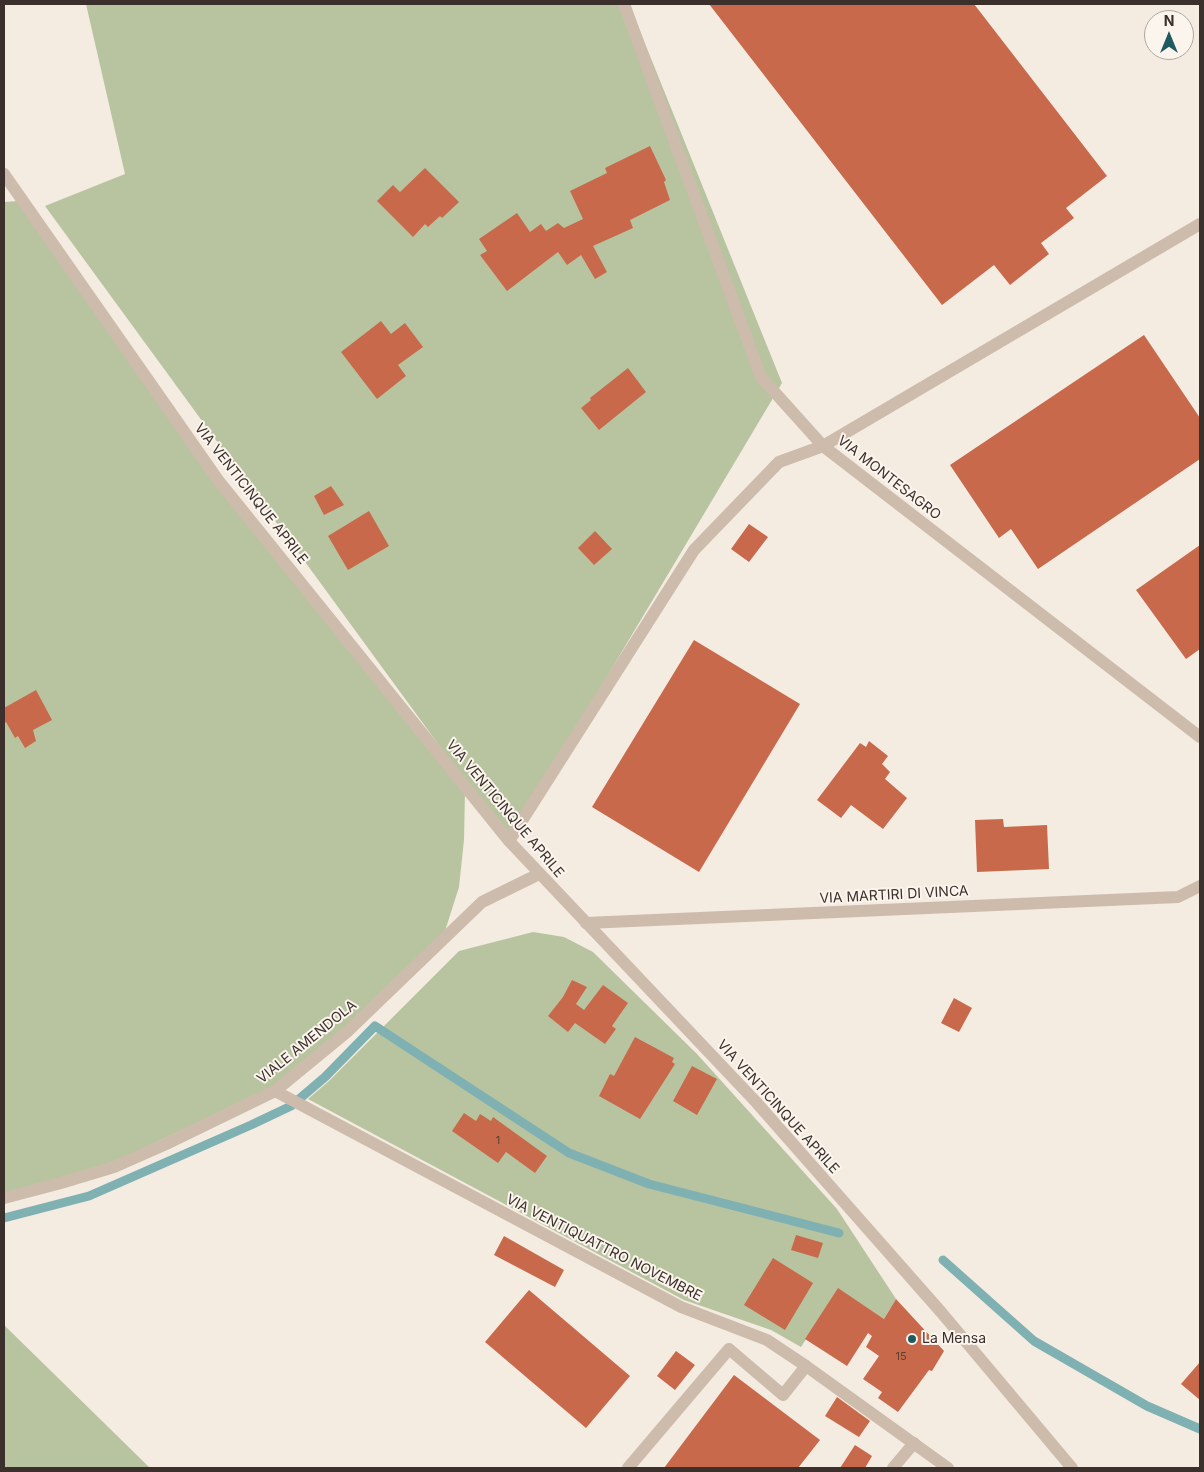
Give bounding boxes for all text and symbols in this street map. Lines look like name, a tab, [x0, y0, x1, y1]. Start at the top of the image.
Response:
north arrow	[1144, 10, 1194, 60]
text: N	[1164, 12, 1174, 29]
street label: VIA VENTICINQUE APRILE	[191, 420, 311, 568]
street label: VIA MONTESAGRO	[834, 432, 944, 524]
street label: VIA VENTICINQUE APRILE	[443, 737, 567, 881]
street label: VIA MARTIRI DI VINCA	[819, 883, 969, 907]
street label: VIALE AMENDOLA	[254, 997, 360, 1087]
street label: VIA VENTICINQUE APRILE	[713, 1037, 843, 1177]
house number: 1	[496, 1134, 500, 1148]
street label: VIA VENTIQUATTRO NOVEMBRE	[503, 1191, 705, 1305]
place label: La Mensa	[922, 1331, 986, 1347]
marker: La Mensa	[906, 1333, 918, 1345]
house number: 15	[895, 1350, 907, 1364]

